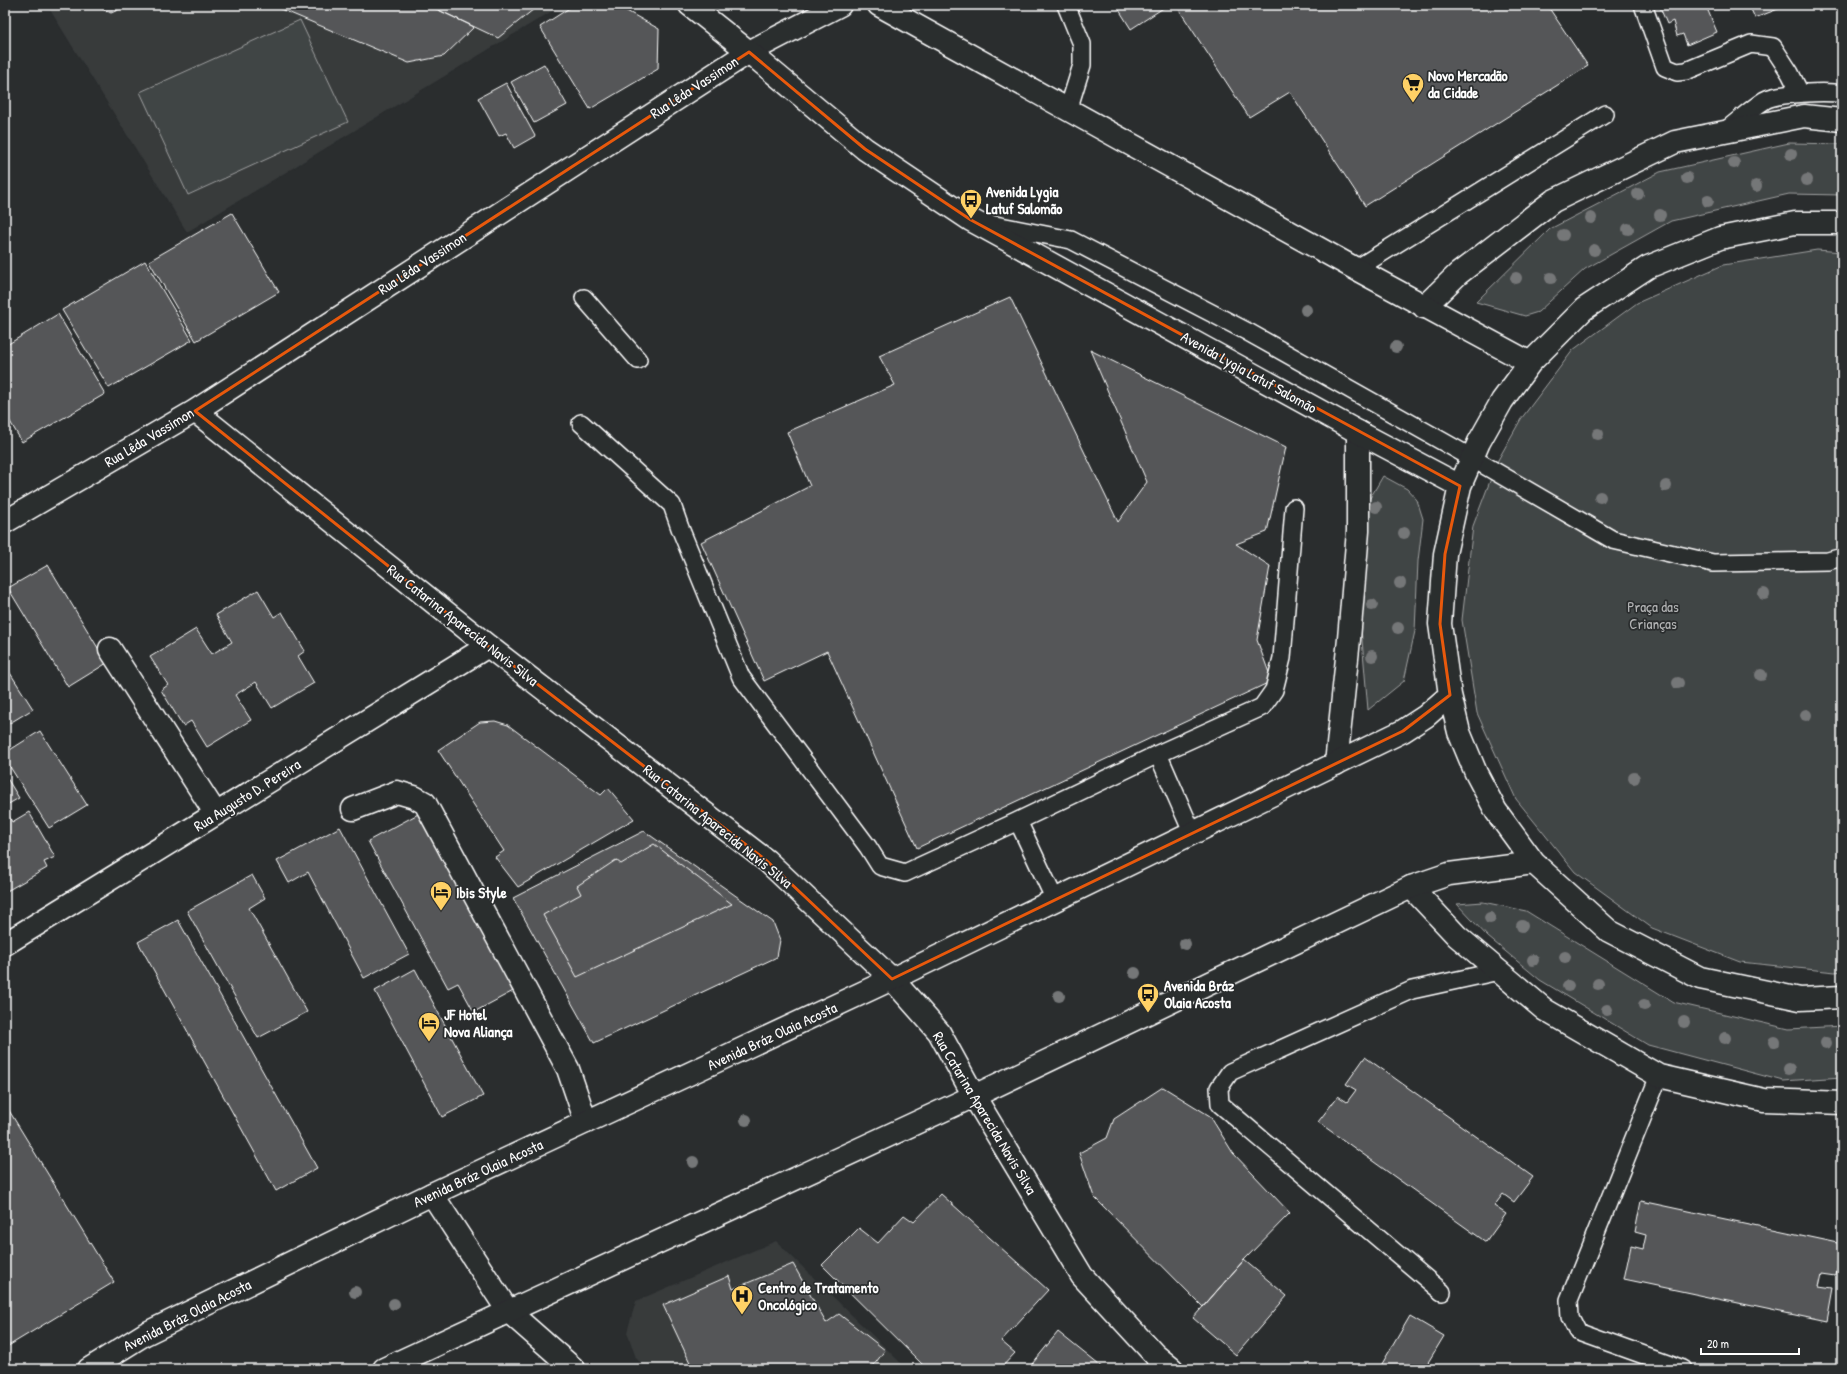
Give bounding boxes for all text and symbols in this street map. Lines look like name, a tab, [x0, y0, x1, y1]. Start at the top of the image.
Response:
street label: Rua Lêda Vassimon	[646, 51, 742, 123]
place label: Novo Mercadão da Cidade	[1428, 65, 1508, 103]
supermarket icon: Novo Mercadão da Cidade	[1400, 71, 1426, 104]
place label: Avenida Lygia Latuf Salomão	[986, 181, 1062, 219]
bus stop icon: Avenida Lygia Latuf Salomão	[958, 187, 984, 220]
street label: Rua Lêda Vassimon	[374, 227, 470, 299]
street label: Avenida Lygia Latuf Salomão	[1177, 326, 1321, 418]
street label: Rua Lêda Vassimon	[100, 402, 198, 472]
street label: Rua Catarina Aparecida Navis Silva	[383, 559, 543, 691]
park label: Praça das Crianças	[1627, 596, 1679, 634]
street label: Rua Augusto D. Pereira	[190, 754, 305, 836]
street label: Rua Catarina Aparecida Navis Silva	[639, 759, 797, 893]
hotel icon: Ibis Style	[428, 879, 454, 912]
place label: Ibis Style	[456, 882, 507, 904]
place label: Avenida Bráz Olaia Acosta	[1164, 975, 1235, 1013]
bus stop icon: Avenida Bráz Olaia Acosta	[1135, 981, 1161, 1014]
street label: Avenida Bráz Olaia Acosta	[704, 997, 840, 1075]
place label: JF Hotel Nova Aliança	[444, 1004, 513, 1042]
hotel icon: JF Hotel Nova Aliança	[416, 1010, 442, 1043]
street label: Rua Catarina Aparecida Navis Silva	[928, 1028, 1042, 1199]
street label: Avenida Bráz Olaia Acosta	[410, 1134, 546, 1212]
street label: Avenida Bráz Olaia Acosta	[120, 1274, 255, 1356]
place label: Centro de Tratamento Oncológico	[758, 1277, 879, 1316]
hospital icon: Centro de Tratamento Oncológico	[729, 1283, 755, 1316]
scale bar	[1701, 1330, 1799, 1356]
text: 20 m	[1707, 1335, 1729, 1352]

